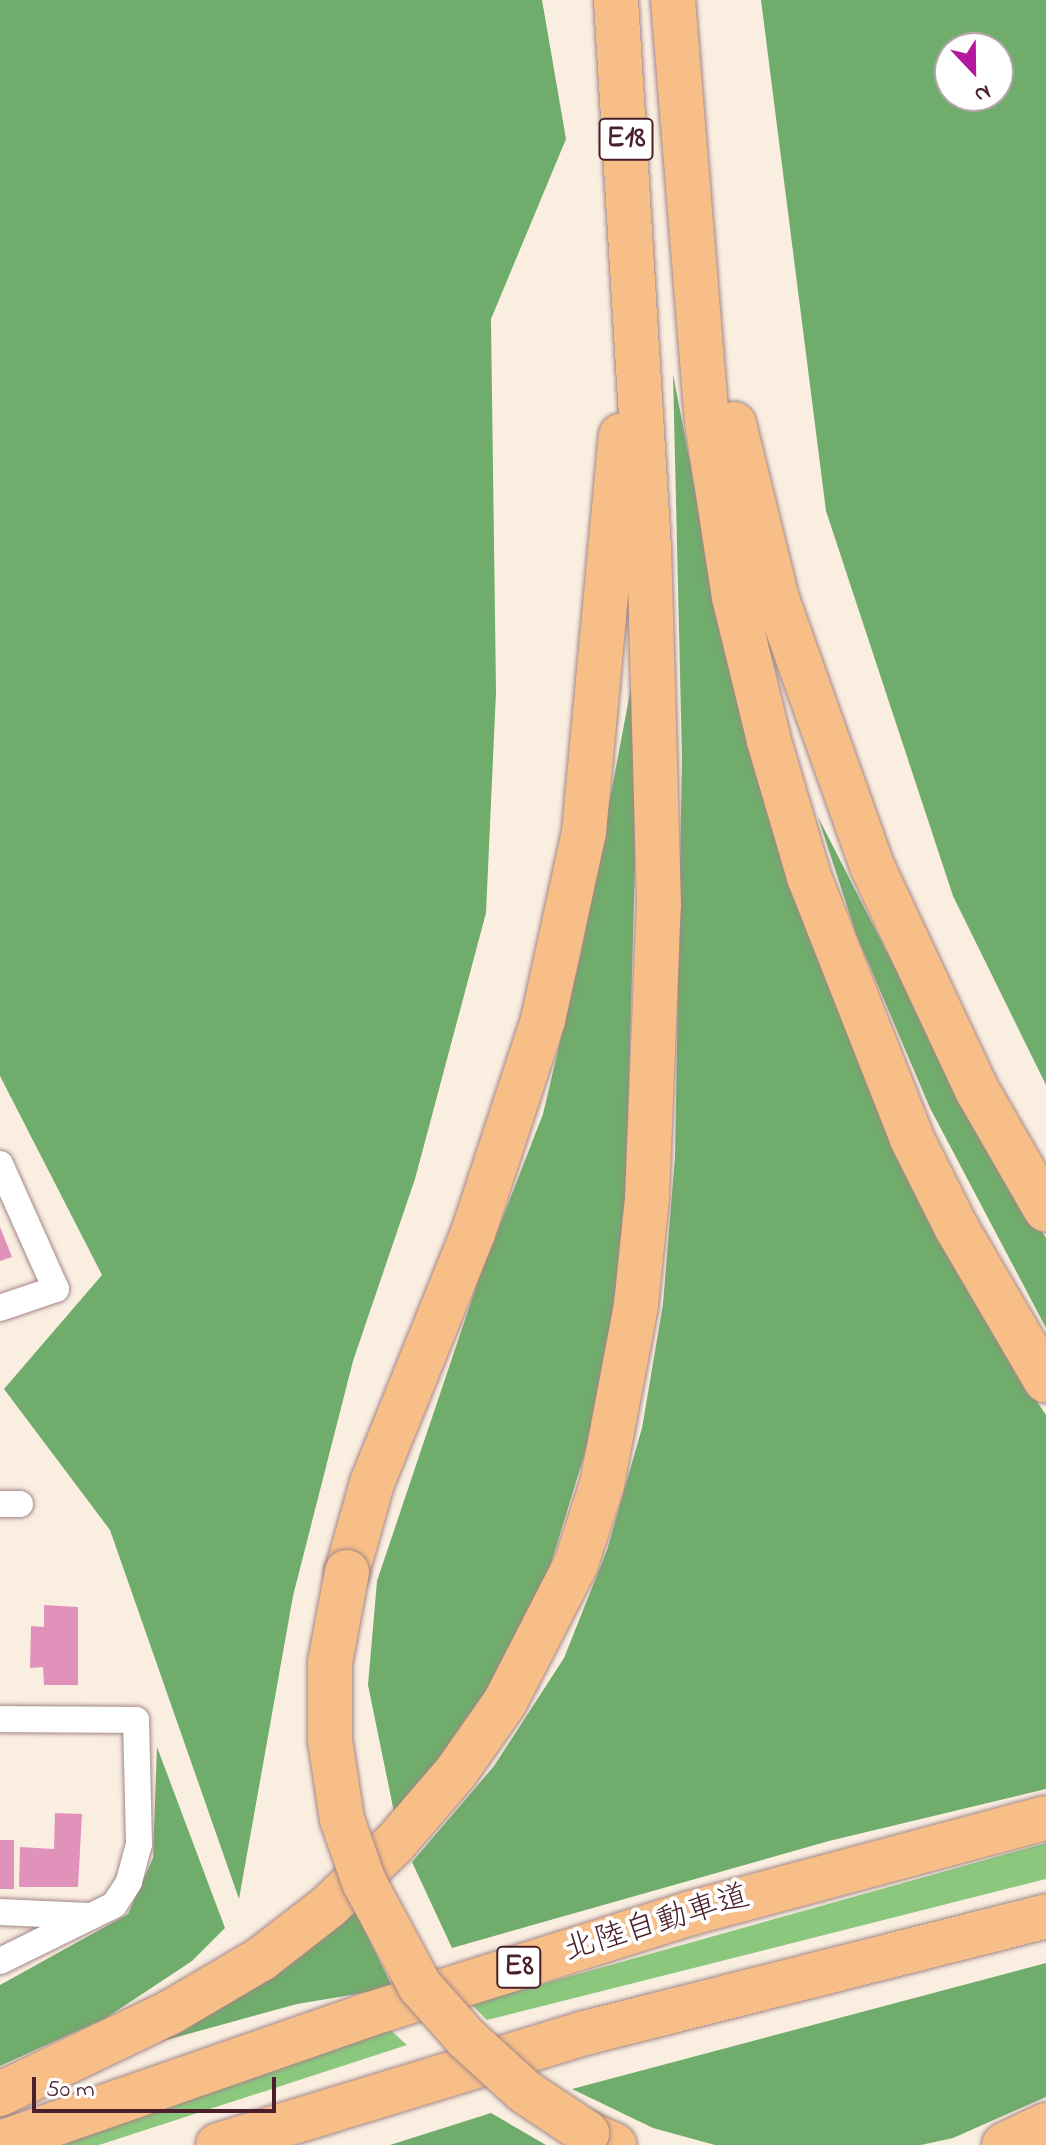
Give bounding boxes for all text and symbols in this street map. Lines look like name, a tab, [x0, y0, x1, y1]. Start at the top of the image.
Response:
north arrow	[934, 32, 1014, 112]
text: N	[969, 75, 995, 110]
road number: E18	[598, 113, 654, 165]
street label: 北陸自動車道	[560, 1879, 754, 1971]
road number: E8	[495, 1941, 543, 1993]
scale bar	[36, 2061, 280, 2111]
text: 50 m	[46, 2073, 95, 2108]

